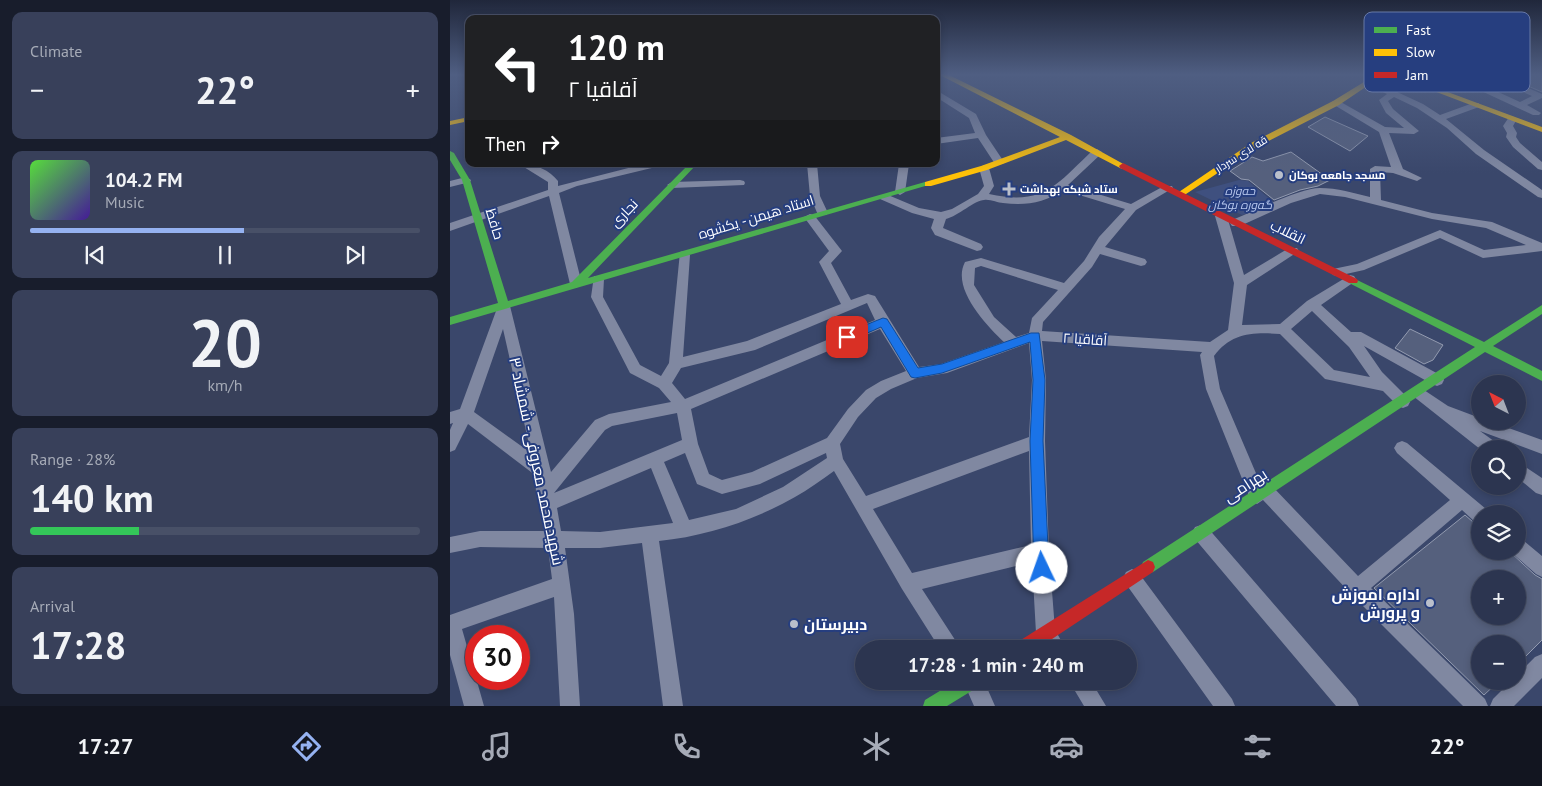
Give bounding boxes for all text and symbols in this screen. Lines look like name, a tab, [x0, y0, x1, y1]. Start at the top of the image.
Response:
legend	[1364, 12, 1530, 92]
text: Fast	[1406, 21, 1431, 39]
text: 120 m	[568, 24, 665, 70]
icon: left	[485, 35, 550, 100]
text: Climate	[30, 41, 82, 61]
text: Slow	[1406, 43, 1436, 61]
text: 22°	[195, 65, 255, 114]
text: Jam	[1405, 66, 1428, 84]
text: −	[30, 71, 44, 108]
text: +	[406, 71, 420, 108]
text: آقاقیا ۲	[568, 75, 638, 103]
icon: right	[536, 130, 564, 158]
text: Then	[485, 132, 526, 156]
street label: قه لای سردار	[1211, 132, 1270, 176]
text: 104.2 FM	[105, 168, 182, 192]
place label: مسجد جامعه بوکان	[1289, 168, 1386, 183]
marker: مسجد جامعه بوکان	[1273, 169, 1285, 181]
marker: ستاد شبکه بهداشت	[1002, 182, 1016, 196]
place label: ستاد شبکه بهداشت	[1020, 182, 1118, 197]
water label: حه‌وزه گه‌وره بوکان	[1208, 183, 1273, 212]
street label: استاد هیمن - یکشوه	[696, 191, 816, 243]
text: Music	[105, 192, 145, 212]
street label: نجاری	[606, 195, 642, 231]
street label: حافظ	[482, 206, 508, 242]
street label: انقلاب	[1267, 216, 1309, 248]
icon: previous	[81, 241, 109, 269]
icon: pause	[211, 241, 239, 269]
icon: next	[341, 241, 369, 269]
text: 20	[188, 300, 262, 384]
pin	[826, 316, 868, 358]
icon: arrive	[833, 323, 861, 351]
street label: آقاقیا ۲	[1062, 328, 1108, 350]
street label: شهیدمحمد معروفی - شمشاد ۳	[504, 355, 569, 567]
text: km/h	[207, 375, 243, 395]
north arrow	[1471, 375, 1526, 430]
map controls	[1471, 375, 1526, 690]
button: search	[1471, 440, 1526, 495]
text: Range · 28%	[30, 449, 115, 469]
street label: بهرامی	[1219, 463, 1271, 507]
text: 140 km	[30, 473, 154, 522]
button: layers	[1471, 505, 1526, 560]
position arrow	[1015, 541, 1067, 593]
button: +	[1471, 570, 1526, 625]
place label: اداره اموزش و پرورش	[1332, 584, 1420, 624]
text: Arrival	[30, 596, 75, 616]
marker: اداره اموزش و پرورش	[1424, 597, 1436, 609]
place label: دبیرستان	[804, 614, 867, 634]
marker: دبیرستان	[788, 618, 800, 630]
text: 17:28	[30, 620, 126, 669]
speed limit sign: 30	[465, 625, 530, 690]
button: −	[1471, 635, 1526, 690]
text: 17:28 · 1 min · 240 m	[908, 653, 1084, 677]
icon: directions	[289, 729, 324, 764]
icon: music	[479, 729, 514, 764]
icon: phone	[669, 729, 704, 764]
icon: climate	[859, 729, 894, 764]
icon: car	[1049, 729, 1084, 764]
icon: filters	[1240, 729, 1275, 764]
text: 17:27	[78, 732, 133, 760]
text: 22°	[1430, 732, 1464, 760]

